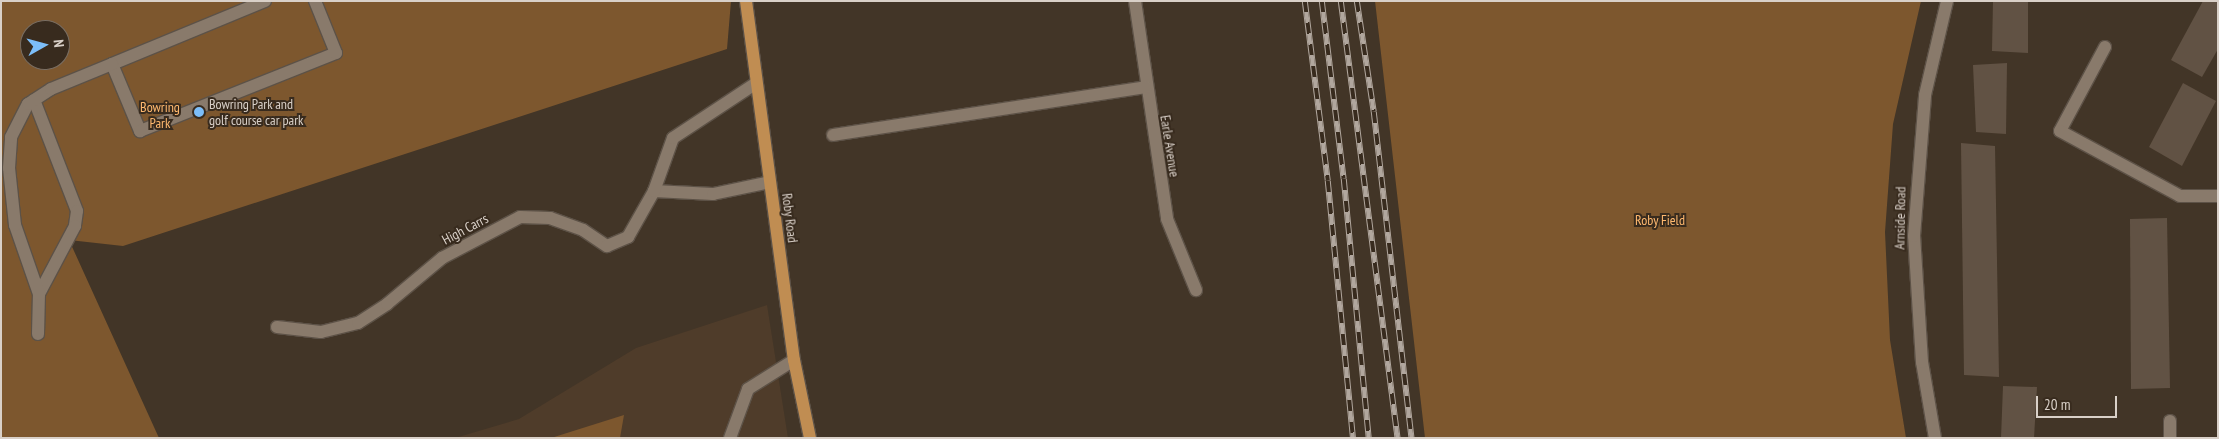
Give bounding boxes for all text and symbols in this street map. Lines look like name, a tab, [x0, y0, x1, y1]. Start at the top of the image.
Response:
north arrow	[20, 20, 70, 70]
text: N	[50, 38, 68, 48]
place label: Bowring Park and golf course car park	[209, 96, 303, 128]
park label: Bowring Park	[140, 99, 180, 132]
marker: Bowring Park and golf course car park	[193, 106, 205, 118]
street label: Earle Avenue	[1157, 114, 1183, 178]
street label: Arnside Road	[1891, 186, 1909, 250]
street label: Roby Road	[779, 192, 801, 244]
street label: High Carrs	[439, 210, 491, 248]
park label: Roby Field	[1635, 212, 1685, 228]
scale bar	[2039, 386, 2120, 418]
text: 20 m	[2044, 395, 2070, 414]

